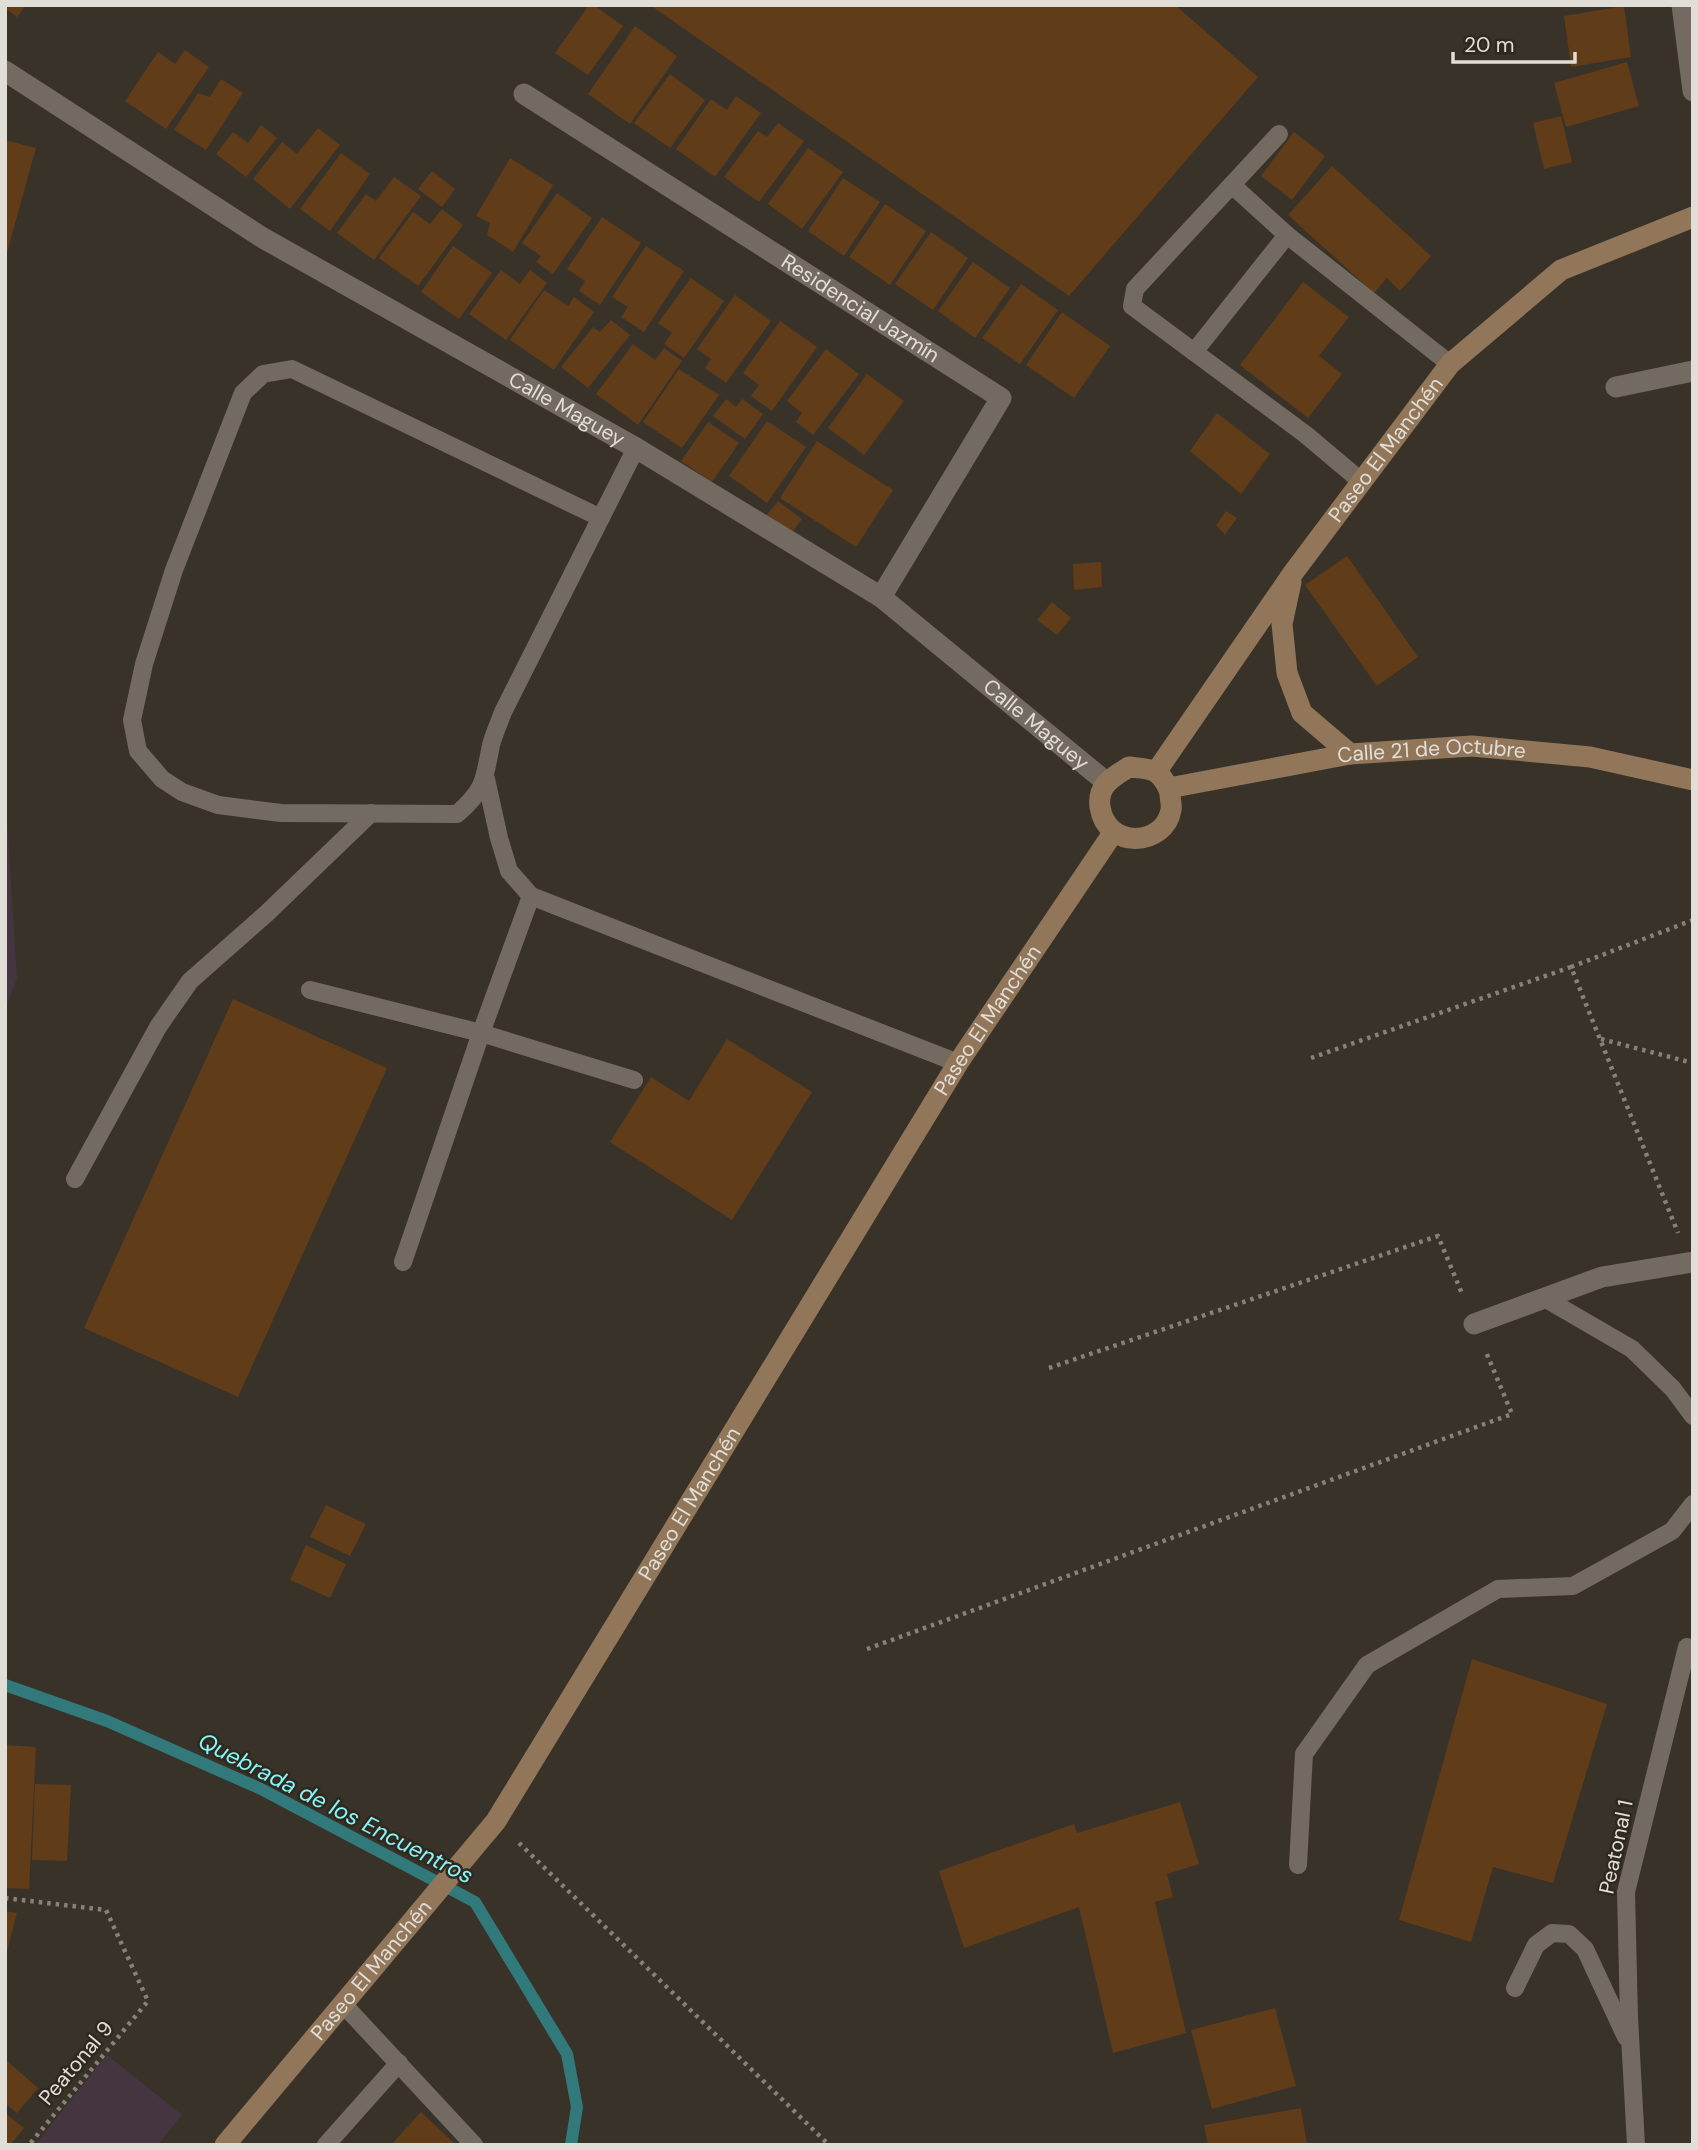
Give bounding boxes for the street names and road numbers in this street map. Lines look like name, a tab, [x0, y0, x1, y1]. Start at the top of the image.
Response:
street label: Residencial Jazmín	[776, 248, 945, 369]
street label: Calle Maguey	[504, 365, 630, 453]
street label: Paseo El Manchén	[1322, 371, 1450, 528]
street label: Calle Maguey	[977, 673, 1095, 777]
street label: Calle 21 de Octubre	[1335, 732, 1527, 770]
street label: Paseo El Manchén	[927, 940, 1048, 1101]
street label: Paseo El Manchén	[632, 1422, 747, 1586]
street label: Peatonal 1	[1592, 1797, 1640, 1897]
street label: Paseo El Manchén	[304, 1894, 438, 2046]
street label: Peatonal 9	[33, 2015, 119, 2111]

